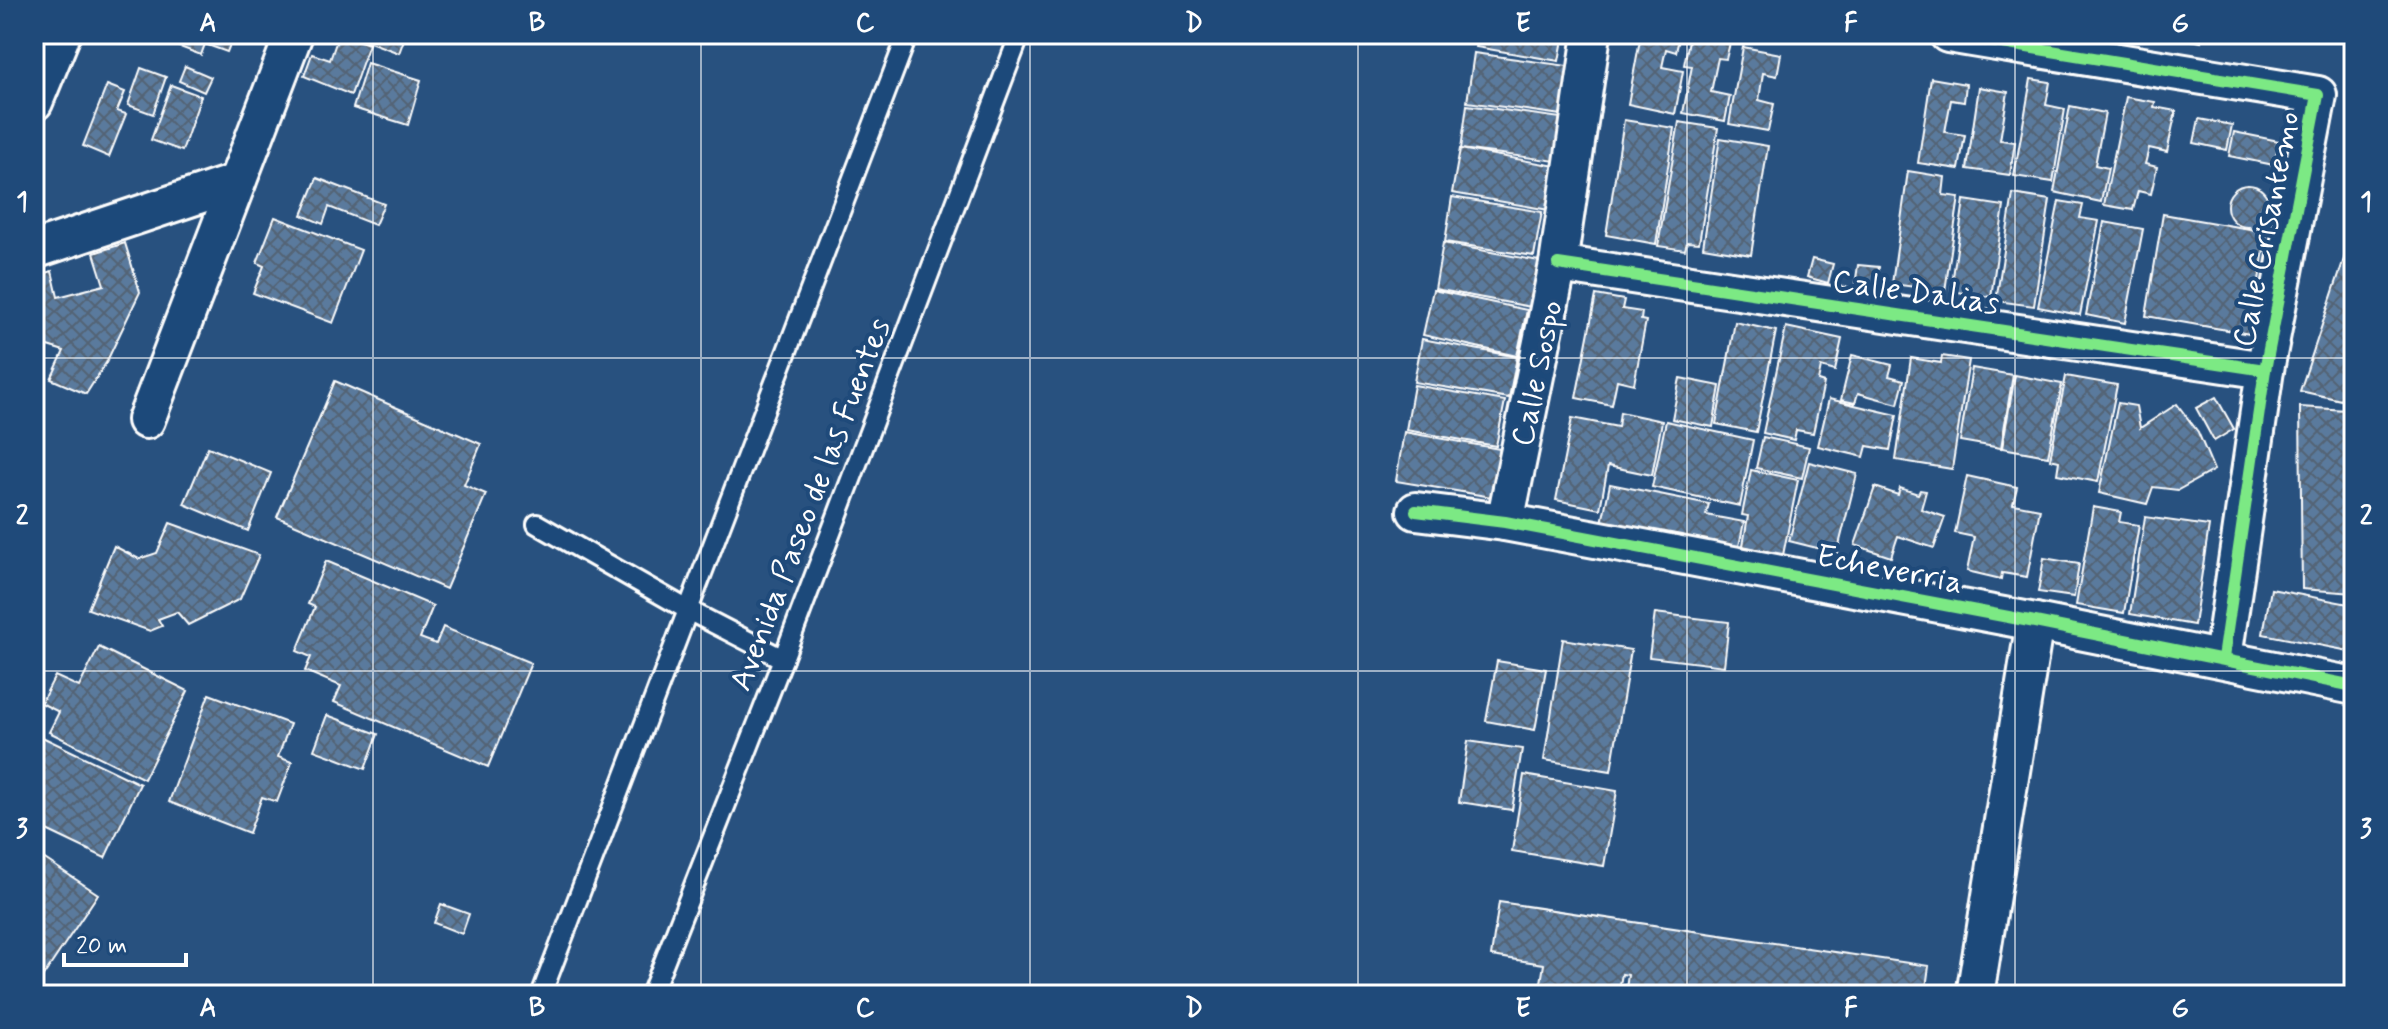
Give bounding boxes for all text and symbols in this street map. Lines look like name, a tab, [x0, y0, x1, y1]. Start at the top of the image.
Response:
text: A	[199, 7, 217, 41]
text: B	[529, 7, 545, 41]
text: C	[856, 7, 875, 41]
text: D	[1185, 7, 1203, 41]
text: E	[1515, 7, 1531, 41]
text: F	[1844, 7, 1858, 41]
text: G	[2171, 7, 2189, 41]
street label: Calle Crisantemo	[2224, 108, 2310, 351]
text: 1	[16, 186, 28, 220]
text: 1	[2360, 186, 2372, 220]
street label: Calle Dalias	[1830, 260, 2002, 325]
street label: Calle Sospo	[1502, 297, 1574, 450]
street label: Avenida Paseo de las Fuentes	[720, 313, 901, 697]
text: 2	[16, 500, 29, 534]
text: 2	[2360, 500, 2373, 534]
street label: Echeverria	[1813, 535, 1966, 605]
text: 3	[16, 813, 28, 847]
text: 3	[2360, 813, 2372, 847]
scale bar	[64, 917, 186, 967]
text: 20 m	[76, 931, 127, 962]
text: A	[199, 992, 217, 1026]
text: B	[529, 992, 545, 1026]
text: C	[856, 992, 875, 1026]
text: D	[1185, 992, 1203, 1026]
text: E	[1515, 992, 1531, 1026]
text: F	[1844, 992, 1858, 1026]
text: G	[2171, 992, 2189, 1026]

